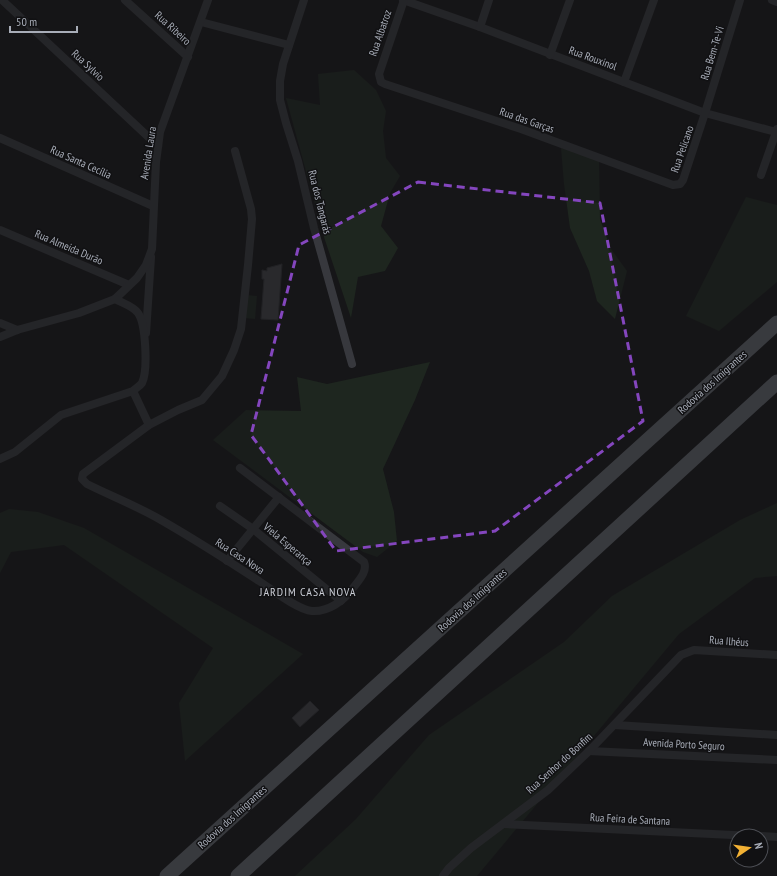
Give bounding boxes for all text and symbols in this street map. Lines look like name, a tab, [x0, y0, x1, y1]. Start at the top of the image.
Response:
scale bar	[10, 8, 77, 34]
street label: Rua Ribeiro	[152, 8, 194, 48]
street label: Rua Albatroz	[366, 8, 394, 58]
text: 50 m	[16, 14, 37, 29]
street label: Rua Bem-Te-Vi	[697, 24, 727, 82]
street label: Rua Rouxinol	[567, 43, 619, 73]
street label: Rua Sylvio	[69, 46, 107, 84]
street label: Rua das Garças	[498, 104, 556, 136]
street label: Rua Pelicano	[667, 123, 697, 174]
street label: Avenida Laura	[137, 126, 159, 180]
street label: Rua Santa Cecília	[48, 142, 114, 182]
street label: Rua dos Tangarás	[305, 168, 335, 236]
street label: Rua Almeida Durão	[33, 226, 105, 268]
street label: Rodovia dos Imigrantes	[675, 347, 750, 417]
street label: Viela Esperança	[260, 519, 315, 569]
street label: Rua Casa Nova	[213, 535, 267, 577]
street label: Rodovia dos Imigrantes	[435, 565, 510, 635]
district label: JARDIM CASA NOVA	[259, 584, 356, 599]
street label: Rua Ilhéus	[709, 633, 750, 649]
street label: Rua Senhor do Bonfim	[523, 730, 595, 796]
street label: Avenida Porto Seguro	[643, 735, 725, 753]
street label: Rodovia dos Imigrantes	[195, 782, 270, 852]
street label: Rua Feira de Santana	[590, 810, 670, 828]
north arrow	[729, 828, 769, 868]
text: N	[751, 841, 766, 850]

